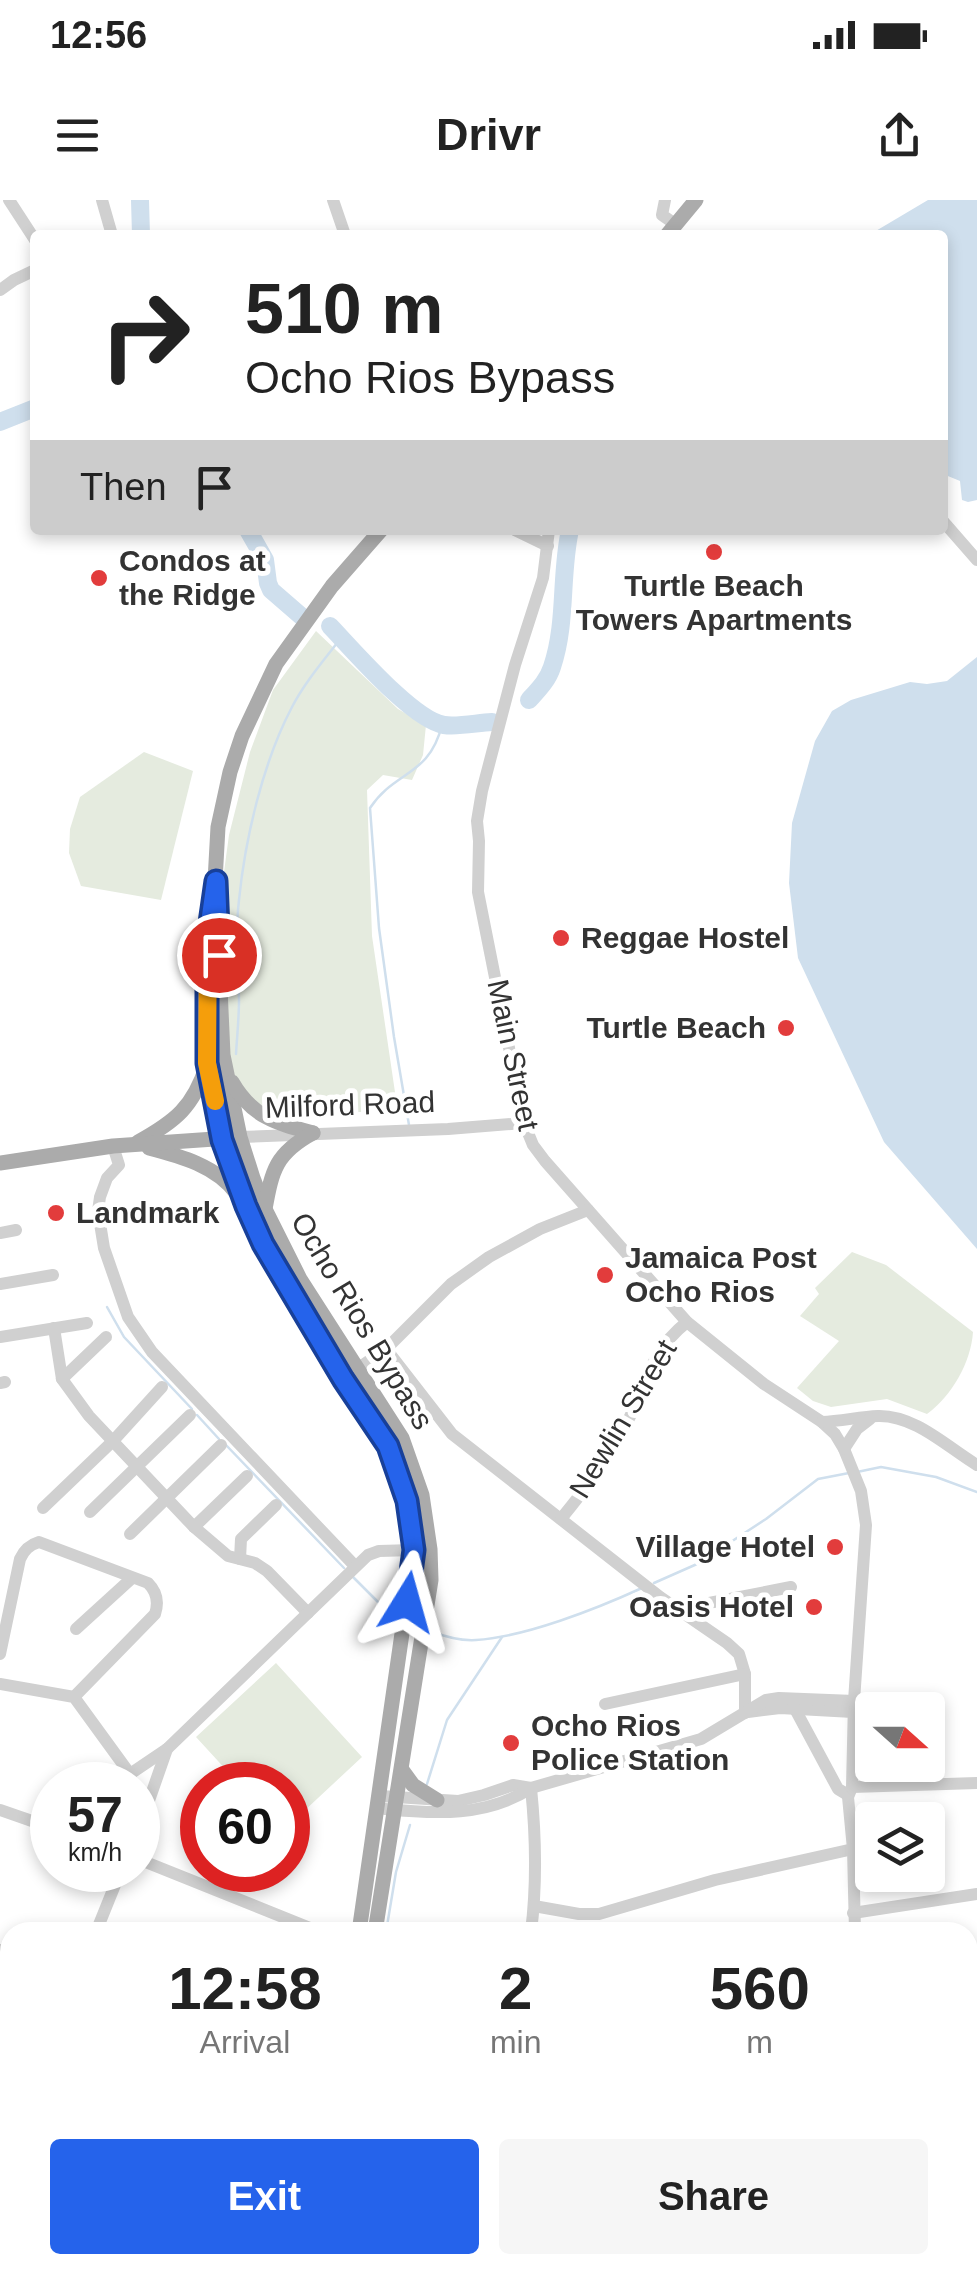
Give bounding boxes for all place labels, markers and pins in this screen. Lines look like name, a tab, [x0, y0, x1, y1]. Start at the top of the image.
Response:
marker: Turtle Beach Towers Apartments	[703, 541, 725, 563]
place label: Condos at the Ridge	[119, 544, 266, 611]
marker: Condos at the Ridge	[88, 567, 110, 589]
place label: Turtle Beach Towers Apartments	[576, 569, 852, 636]
pin	[177, 913, 262, 998]
place label: Reggae Hostel	[581, 921, 789, 954]
marker: Reggae Hostel	[550, 927, 572, 949]
place label: Turtle Beach	[587, 1011, 766, 1044]
marker: Turtle Beach	[775, 1017, 797, 1039]
place label: Landmark	[76, 1196, 220, 1229]
marker: Landmark	[45, 1202, 67, 1224]
place label: Jamaica Post Ocho Rios	[625, 1241, 817, 1308]
marker: Jamaica Post Ocho Rios	[594, 1264, 616, 1286]
place label: Village Hotel	[635, 1530, 815, 1563]
marker: Village Hotel	[824, 1536, 846, 1558]
place label: Oasis Hotel	[629, 1590, 794, 1623]
marker: Oasis Hotel	[803, 1596, 825, 1618]
place label: Ocho Rios Police Station	[531, 1709, 729, 1776]
marker: Ocho Rios Police Station	[500, 1732, 522, 1754]

